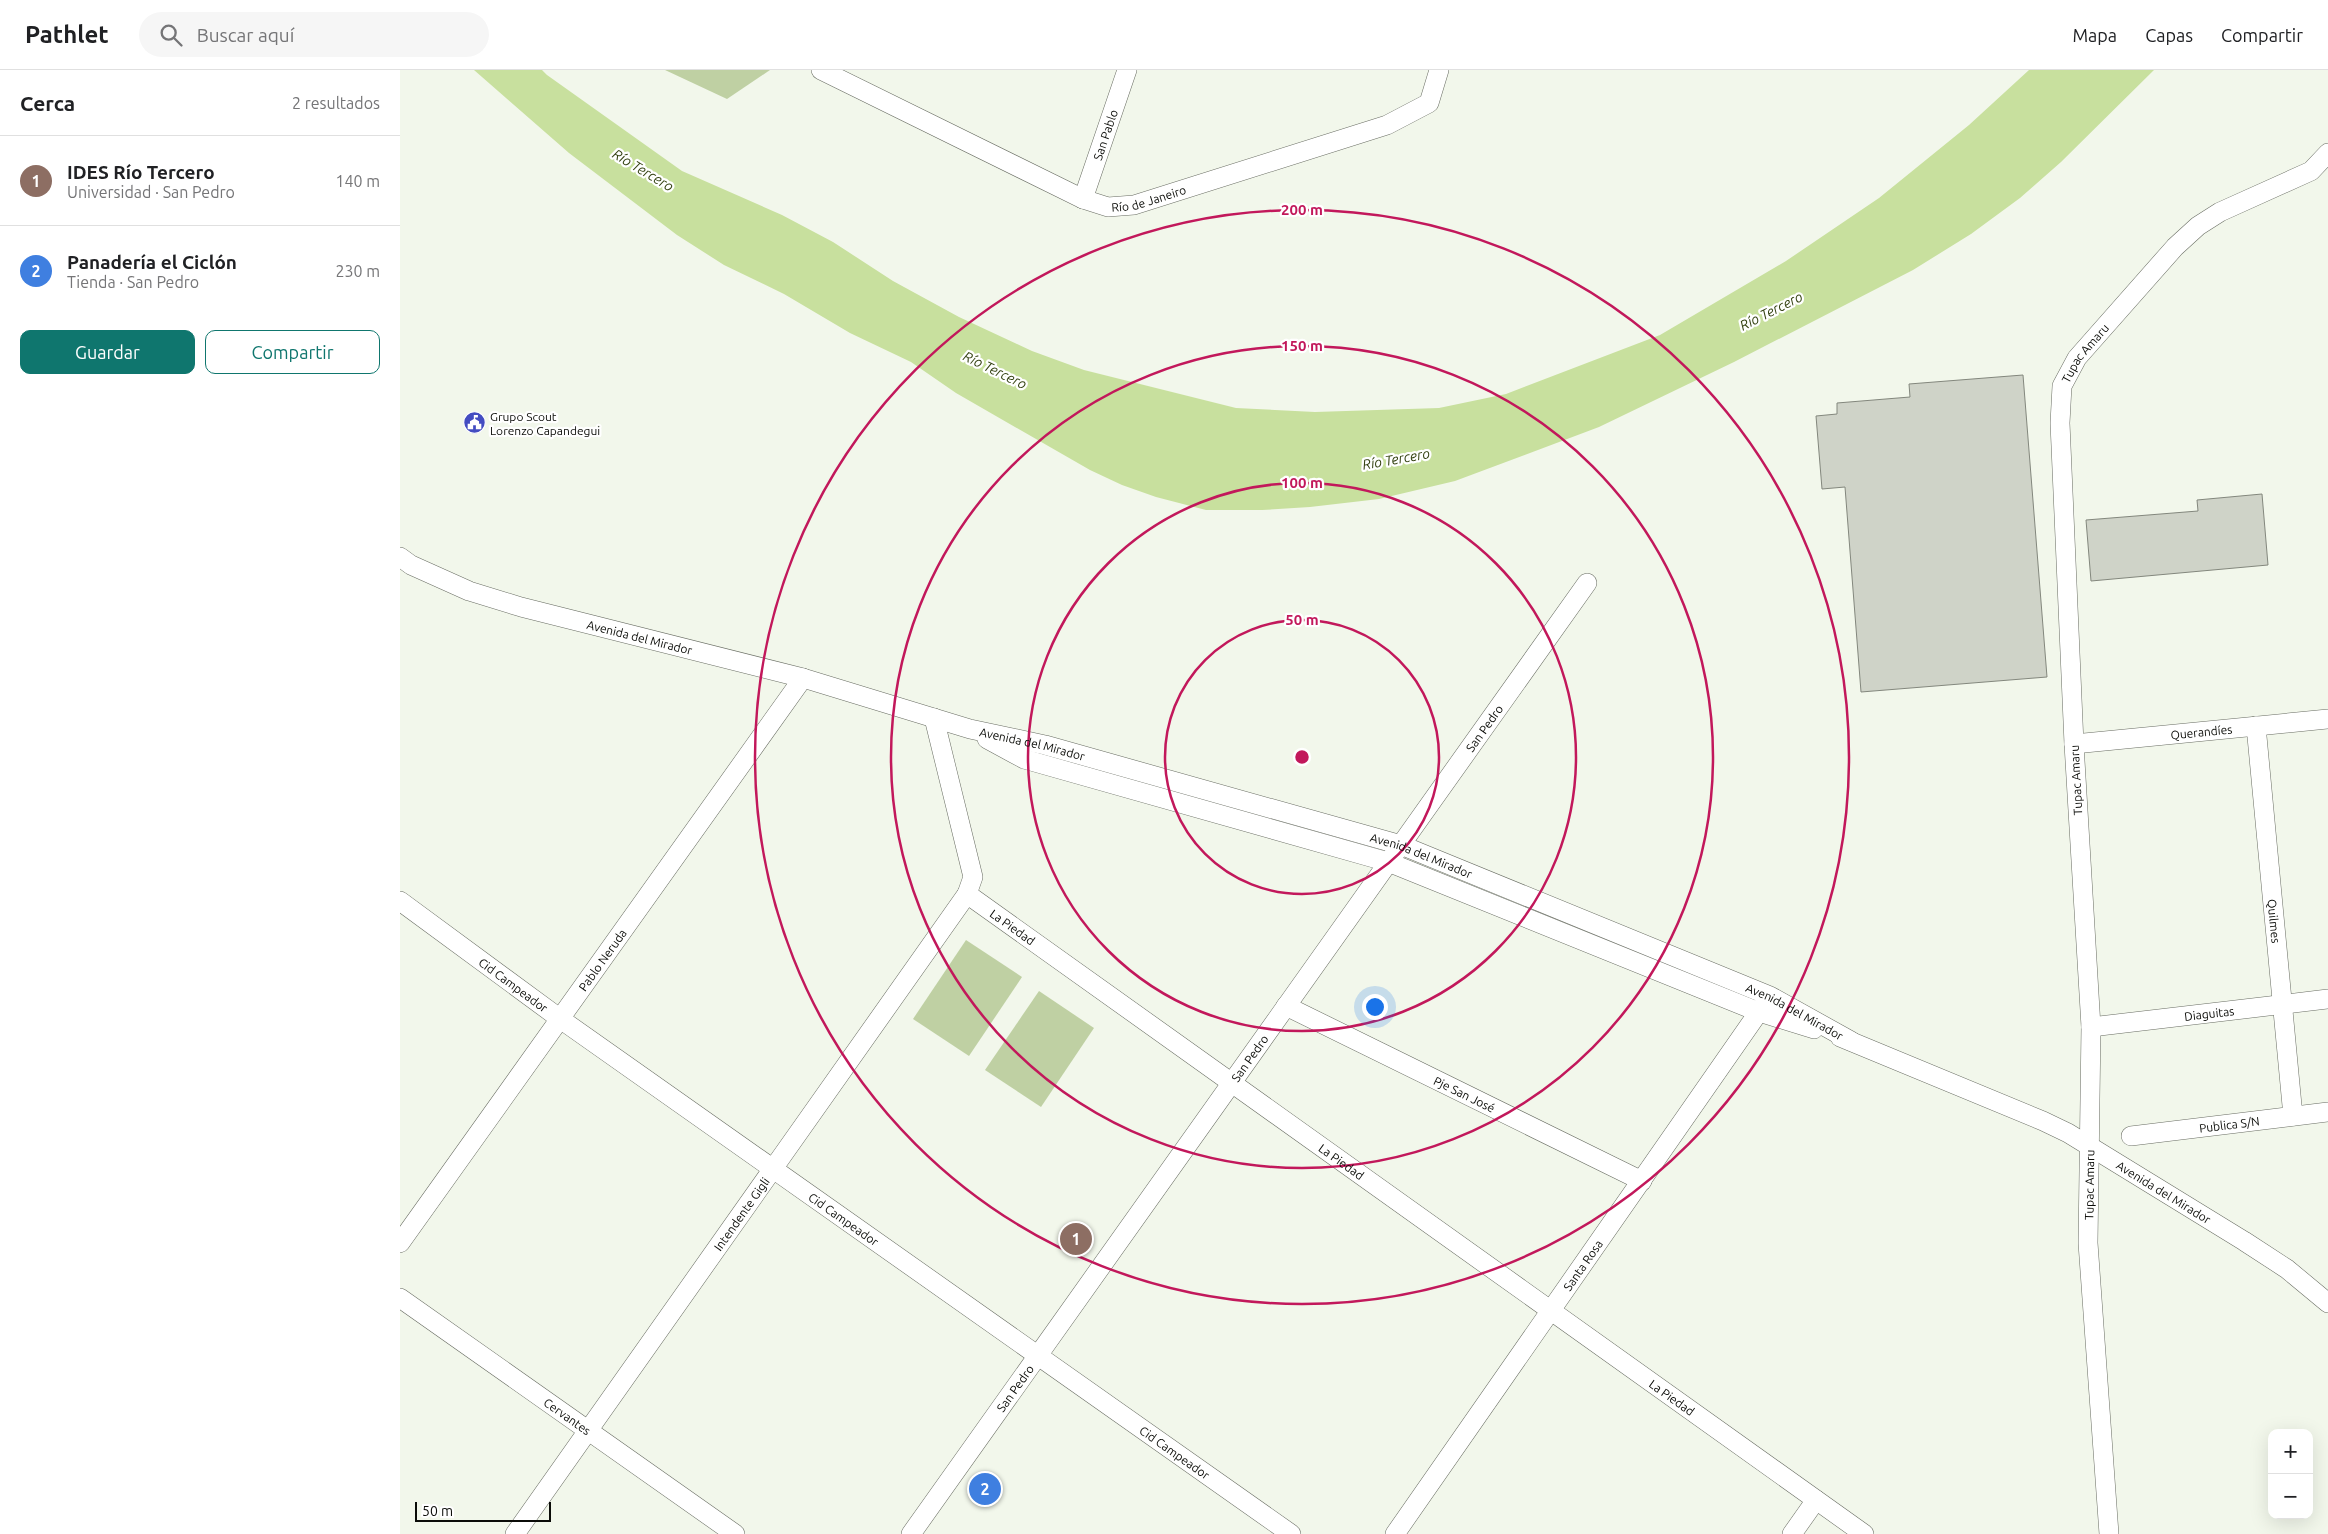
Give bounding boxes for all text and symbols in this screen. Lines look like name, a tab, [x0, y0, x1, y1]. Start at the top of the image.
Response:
search box	[139, 12, 489, 57]
text: Pathlet	[25, 21, 109, 48]
icon: search	[157, 21, 185, 49]
text: Buscar aquí	[197, 24, 294, 46]
text: Mapa	[2072, 25, 2117, 45]
text: Capas	[2145, 25, 2193, 45]
text: Compartir	[2221, 25, 2303, 45]
text: Cerca	[20, 91, 75, 115]
text: 2 resultados	[292, 94, 380, 112]
street label: San Pablo	[1090, 108, 1120, 162]
water label: Río Tercero	[610, 146, 677, 195]
text: IDES Río Tercero	[67, 161, 215, 183]
text: 1	[31, 172, 41, 190]
text: 140 m	[335, 172, 380, 190]
text: Universidad · San Pedro	[67, 183, 235, 201]
street label: Río de Janeiro	[1111, 183, 1187, 213]
text: 200 m	[1281, 201, 1323, 218]
text: Panadería el Ciclón	[67, 251, 237, 273]
text: 2	[31, 262, 41, 280]
text: 230 m	[335, 262, 380, 280]
text: Tienda · San Pedro	[67, 273, 199, 291]
water label: Río Tercero	[1737, 288, 1805, 334]
street label: Tupac Amaru	[2059, 321, 2111, 385]
button: Guardar	[20, 330, 195, 374]
button: Compartir	[205, 330, 380, 374]
text: 150 m	[1281, 337, 1323, 354]
water label: Río Tercero	[961, 348, 1030, 392]
place label: Grupo Scout Lorenzo Capandegui	[490, 410, 600, 437]
public building icon: Grupo Scout Lorenzo Capandegui	[462, 411, 486, 435]
water label: Río Tercero	[1361, 445, 1431, 473]
text: 100 m	[1281, 474, 1323, 491]
text: 50 m	[1285, 611, 1319, 628]
street label: Avenida del Mirador	[586, 617, 694, 657]
street label: San Pedro	[1463, 702, 1505, 754]
street label: Querandíes	[2170, 722, 2233, 741]
street label: Avenida del Mirador	[978, 725, 1087, 763]
street label: Tupac Amaru	[2068, 744, 2084, 816]
centre of rings	[1293, 748, 1311, 766]
street label: Avenida del Mirador	[1369, 830, 1475, 880]
street label: Quilmes	[2266, 898, 2283, 944]
street label: La Piedad	[988, 906, 1038, 947]
street label: Pablo Neruda	[576, 926, 629, 993]
street label: Cid Campeador	[477, 955, 551, 1014]
street label: Avenida del Mirador	[1744, 980, 1846, 1042]
your location	[1362, 994, 1388, 1020]
street label: Diaguitas	[2183, 1004, 2235, 1022]
street label: San Pedro	[1228, 1032, 1270, 1084]
street label: Pje San José	[1432, 1073, 1497, 1114]
street label: Publica S/N	[2198, 1114, 2260, 1134]
street label: La Piedad	[1317, 1141, 1367, 1182]
street label: Tupac Amaru	[2082, 1149, 2096, 1220]
street label: Avenida del Mirador	[2114, 1158, 2214, 1226]
street label: Intendente Gigli	[711, 1175, 771, 1253]
street label: Cid Campeador	[806, 1190, 882, 1248]
pin: 1	[1060, 1220, 1092, 1258]
street label: Santa Rosa	[1560, 1237, 1605, 1293]
street label: San Pedro	[994, 1362, 1036, 1414]
street label: La Piedad	[1647, 1377, 1697, 1418]
street label: Cervantes	[542, 1395, 594, 1437]
street label: Cid Campeador	[1138, 1423, 1213, 1481]
map controls	[2268, 1429, 2313, 1519]
button: +	[2268, 1429, 2313, 1474]
pin: 2	[969, 1470, 1001, 1508]
button: −	[2268, 1474, 2313, 1519]
scale bar	[415, 1499, 551, 1522]
text: 50 m	[422, 1503, 453, 1519]

